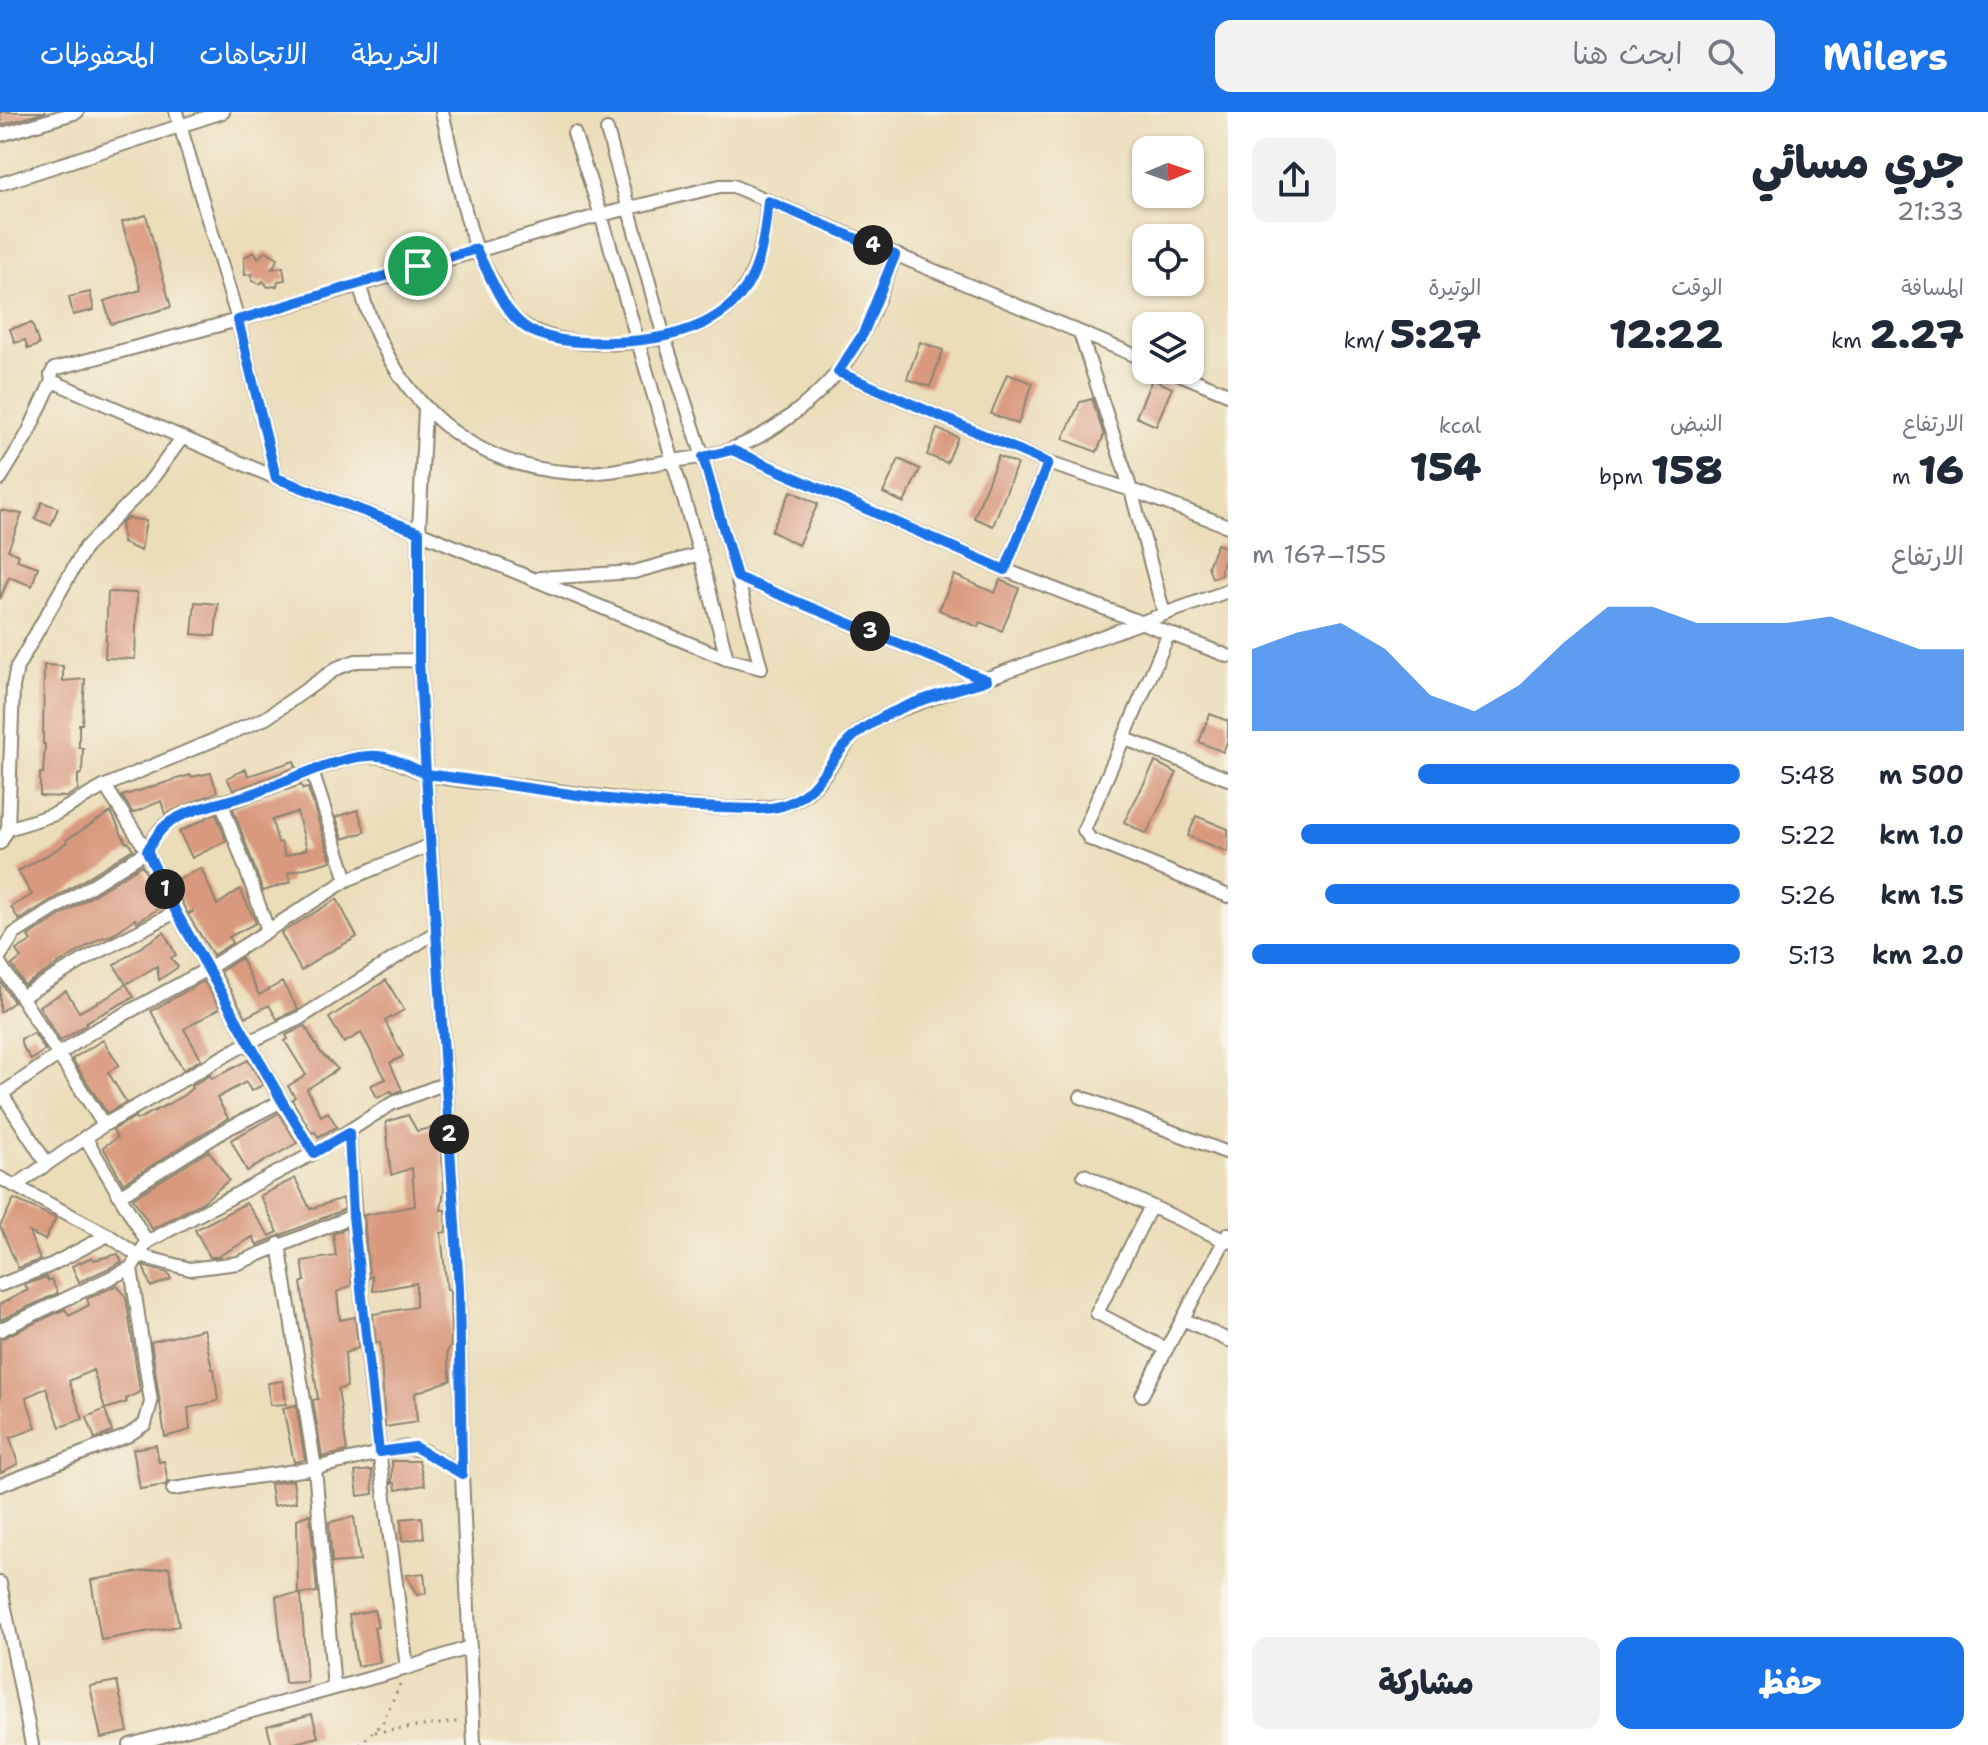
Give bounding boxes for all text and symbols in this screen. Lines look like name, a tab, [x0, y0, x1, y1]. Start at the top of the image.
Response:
search box	[1215, 20, 1775, 92]
text: Milers	[1823, 31, 1948, 82]
text: ابحث هنا	[1572, 33, 1683, 74]
icon: search	[1703, 34, 1747, 78]
text: المحفوظات	[40, 35, 155, 73]
text: الاتجاهات	[199, 35, 307, 73]
text: الخريطة	[351, 35, 439, 73]
text: جري مسائي	[1751, 133, 1964, 192]
north arrow	[1132, 136, 1204, 208]
map controls	[1132, 136, 1204, 384]
button: share	[1252, 138, 1336, 222]
text: 21:33	[1897, 193, 1964, 228]
button: locate	[1132, 224, 1204, 296]
pin: 4	[853, 225, 893, 265]
text: 4	[865, 230, 881, 259]
pin	[384, 232, 452, 300]
icon: arrive	[396, 244, 440, 288]
text: الوتيرة	[1428, 273, 1481, 302]
text: الوقت	[1671, 273, 1723, 302]
text: المسافة	[1901, 273, 1964, 302]
text: 5:27	[1390, 307, 1481, 361]
text: 12:22	[1609, 307, 1723, 361]
text: 2.27	[1870, 307, 1964, 361]
button: layers	[1132, 312, 1204, 384]
text: /km	[1344, 326, 1390, 355]
text: km	[1831, 326, 1870, 355]
text: النبض	[1670, 409, 1723, 438]
text: الارتفاع	[1902, 409, 1964, 438]
text: kcal	[1439, 411, 1481, 440]
text: 154	[1410, 440, 1481, 494]
text: 158	[1651, 443, 1723, 497]
text: 16	[1918, 443, 1964, 497]
text: bpm	[1599, 462, 1651, 491]
text: m	[1892, 462, 1918, 491]
text: 155–167 m	[1252, 536, 1386, 571]
text: الارتفاع	[1891, 538, 1964, 573]
pin: 3	[850, 611, 890, 651]
text: 3	[862, 616, 878, 645]
text: 5:48	[1780, 757, 1836, 792]
text: 500 m	[1879, 757, 1964, 792]
text: 5:22	[1780, 817, 1836, 852]
text: 1.0 km	[1879, 817, 1964, 852]
pin: 1	[145, 869, 185, 909]
text: 1	[160, 874, 170, 903]
text: 5:26	[1780, 877, 1836, 912]
text: 1.5 km	[1880, 877, 1964, 912]
text: 5:13	[1788, 937, 1836, 972]
text: 2.0 km	[1872, 937, 1964, 972]
pin: 2	[429, 1114, 469, 1154]
text: 2	[441, 1119, 457, 1148]
button: مشاركة	[1252, 1637, 1600, 1729]
button: حفظ	[1616, 1637, 1964, 1729]

